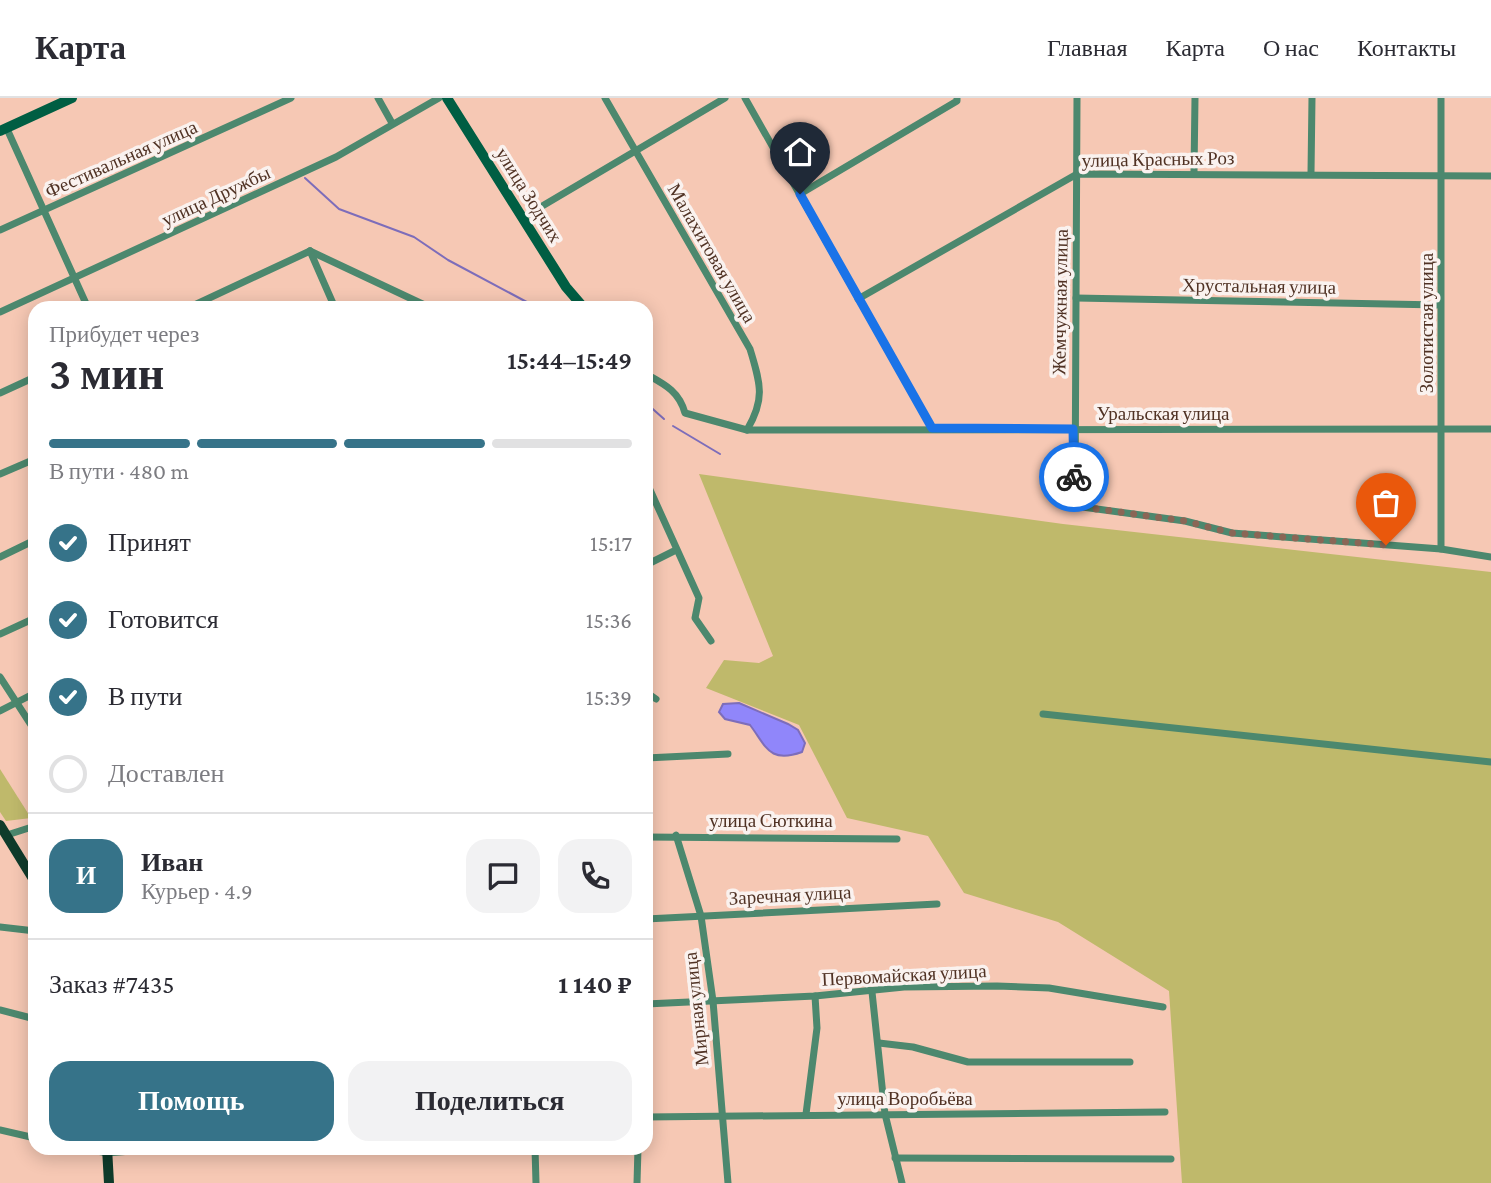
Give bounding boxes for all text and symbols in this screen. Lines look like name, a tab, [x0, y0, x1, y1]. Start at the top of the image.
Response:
text: Карта	[35, 29, 126, 66]
text: Главная	[1047, 34, 1128, 61]
text: Карта	[1166, 34, 1225, 61]
text: О нас	[1263, 34, 1319, 61]
text: Контакты	[1357, 34, 1456, 61]
street label: Фестивальная улица	[42, 116, 201, 202]
pin	[770, 122, 830, 194]
icon: home	[781, 133, 819, 171]
street label: улица Зодчих	[492, 144, 567, 247]
street label: улица Красных Роз	[1082, 147, 1234, 171]
street label: улица Дружбы	[158, 162, 274, 230]
street label: Малахитовая улица	[664, 180, 761, 327]
street label: Жемчужная улица	[1048, 228, 1072, 375]
street label: Золотистая улица	[1416, 252, 1437, 393]
street label: Хрустальная улица	[1182, 274, 1337, 298]
text: Прибудет через	[49, 321, 199, 347]
text: 15:44–15:49	[507, 346, 632, 375]
text: 3 мин	[49, 348, 164, 399]
street label: Уральская улица	[1096, 403, 1230, 424]
courier	[1039, 442, 1109, 512]
text: В пути · 480 m	[49, 458, 189, 484]
icon: bike	[1055, 458, 1093, 496]
pin	[1356, 473, 1416, 545]
icon: bag	[1367, 484, 1405, 522]
icon: check	[49, 524, 87, 562]
text: Принят	[108, 528, 191, 557]
text: 15:17	[590, 530, 632, 556]
icon: check	[49, 601, 87, 639]
text: Готовится	[108, 605, 219, 634]
text: 15:36	[586, 607, 632, 633]
icon: check	[49, 678, 87, 716]
text: В пути	[108, 682, 182, 711]
text: 15:39	[586, 684, 632, 710]
text: Доставлен	[108, 759, 225, 788]
street label: улица Сюткина	[709, 810, 833, 831]
button: chat	[466, 839, 540, 913]
button: phone	[558, 839, 632, 913]
text: Иван	[141, 848, 203, 877]
text: И	[76, 861, 96, 890]
text: Курьер · 4.9	[141, 878, 253, 904]
street label: Заречная улица	[728, 881, 852, 909]
street label: Мирная улица	[680, 950, 712, 1067]
street label: Первомайская улица	[821, 960, 988, 990]
text: Заказ #7435	[49, 970, 175, 999]
text: 1 140 ₽	[558, 970, 632, 999]
button: Помощь	[49, 1061, 334, 1141]
button: Поделиться	[348, 1061, 632, 1141]
street label: улица Воробьёва	[837, 1088, 973, 1109]

